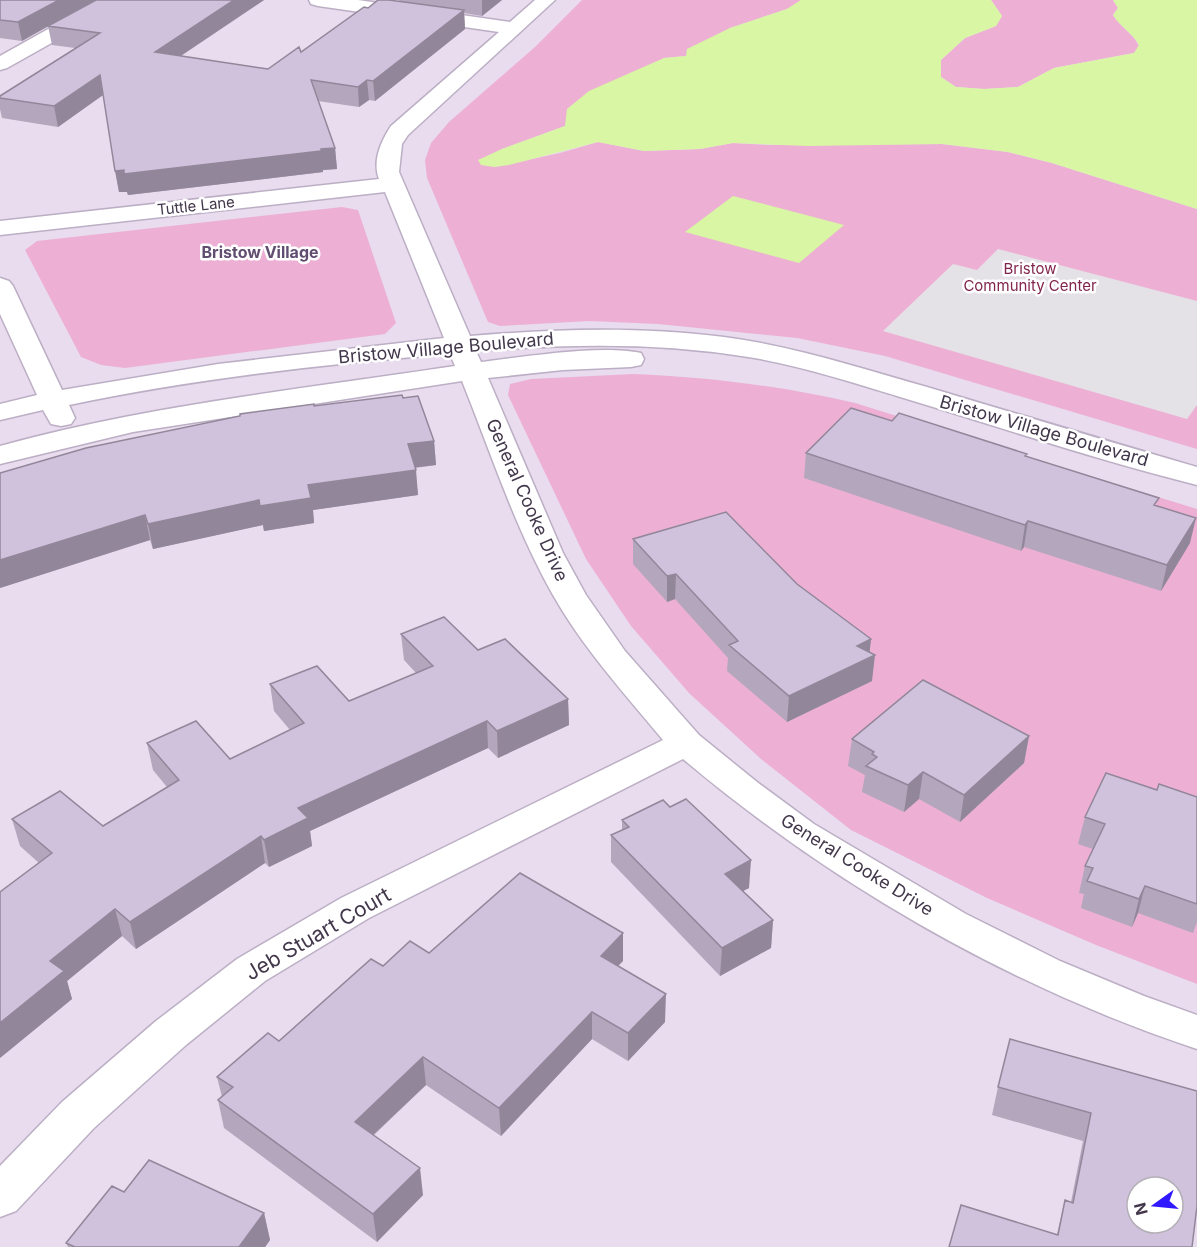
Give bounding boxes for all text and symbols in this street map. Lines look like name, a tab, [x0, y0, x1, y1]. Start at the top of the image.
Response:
street label: Tuttle Lane	[156, 192, 236, 219]
district label: Bristow Village	[201, 242, 319, 262]
park label: Bristow Community Center	[963, 259, 1097, 295]
street label: Bristow Village Boulevard	[337, 328, 555, 367]
street label: Bristow Village Boulevard	[937, 391, 1151, 470]
street label: General Cooke Drive	[482, 415, 573, 584]
street label: General Cooke Drive	[777, 809, 937, 920]
street label: Jeb Stuart Court	[240, 882, 395, 985]
north arrow	[1125, 1175, 1185, 1235]
text: N	[1129, 1200, 1152, 1217]

